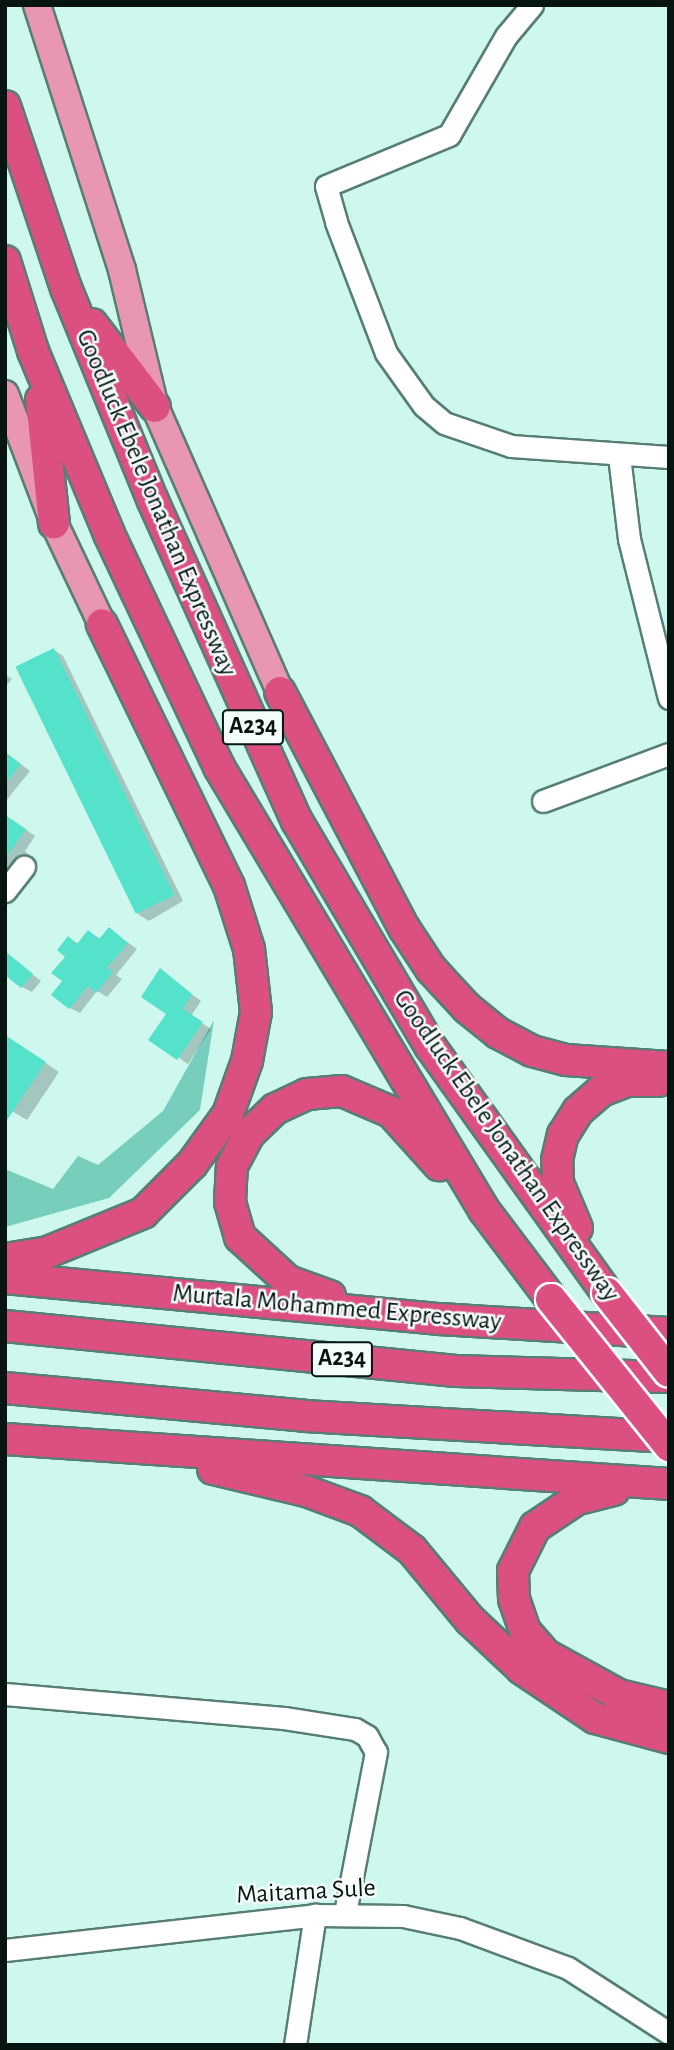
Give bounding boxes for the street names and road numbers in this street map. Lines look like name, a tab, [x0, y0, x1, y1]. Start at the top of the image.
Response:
street label: Goodluck Ebele Jonathan Expressway	[69, 325, 243, 681]
road number: A234	[222, 706, 284, 748]
street label: Goodluck Ebele Jonathan Expressway	[386, 984, 626, 1308]
street label: Murtala Mohammed Expressway	[171, 1278, 503, 1338]
road number: A234	[310, 1338, 374, 1380]
street label: Maitama Sule	[235, 1873, 377, 1911]

